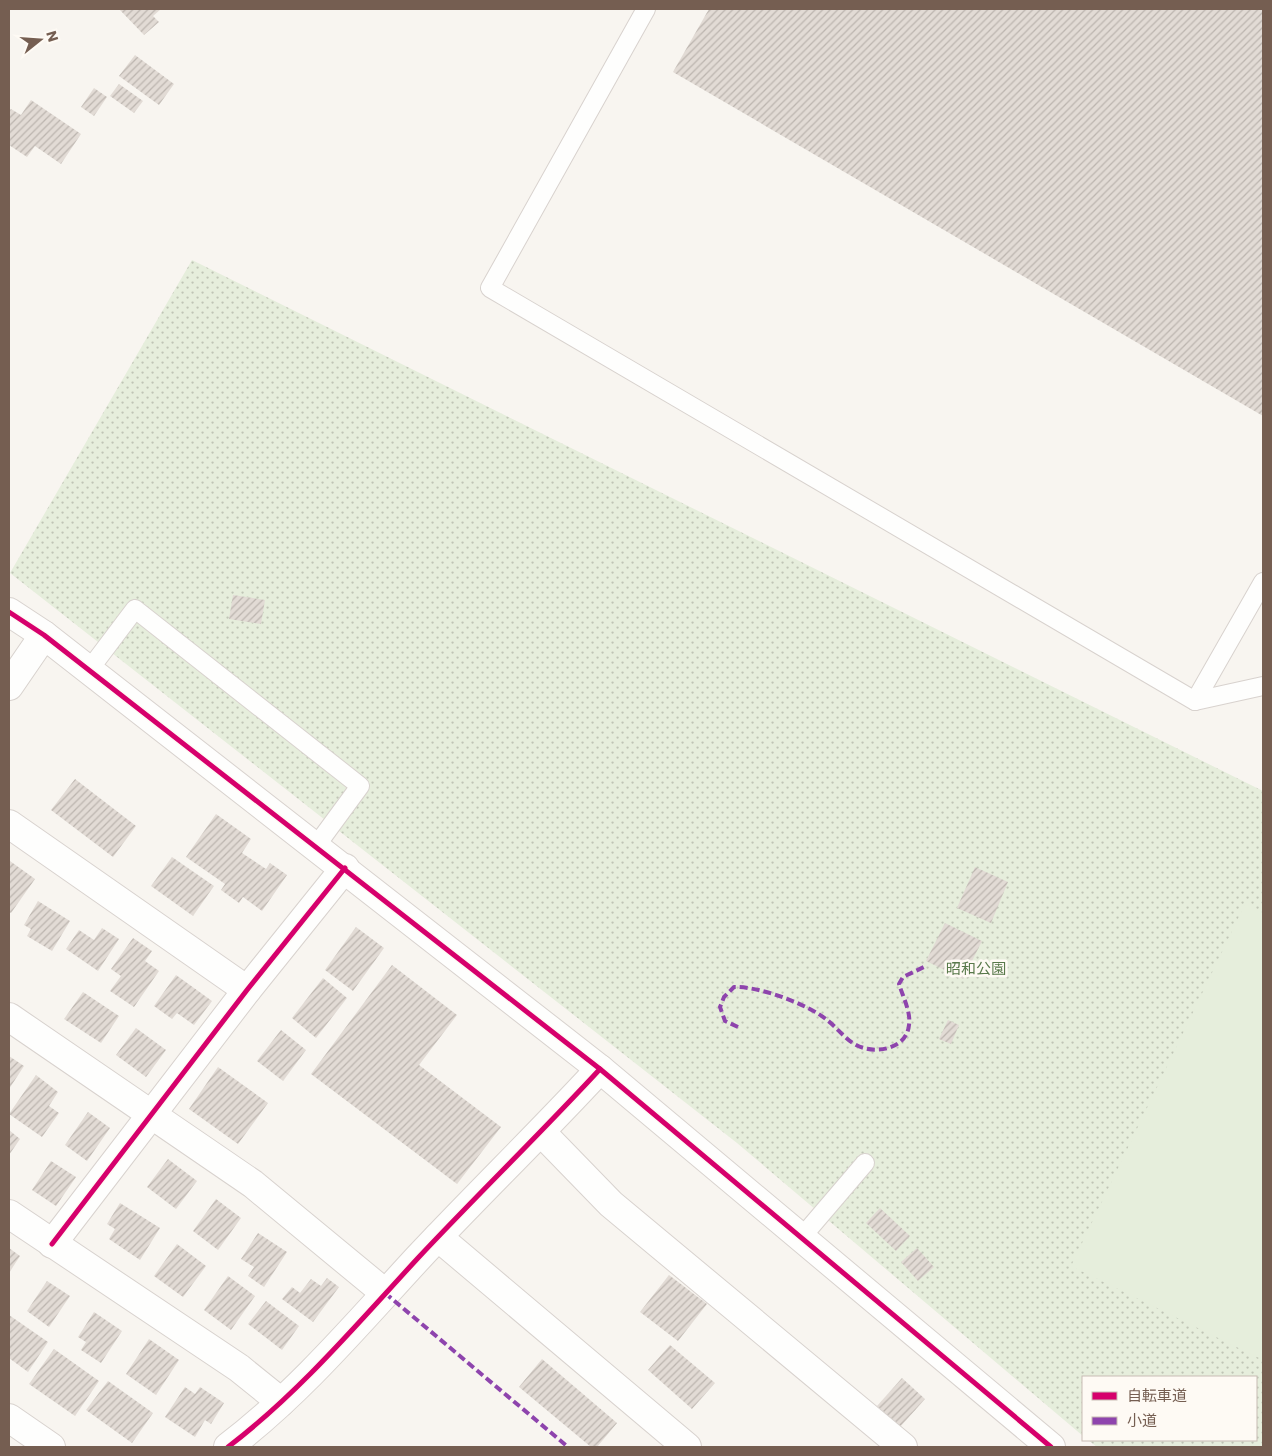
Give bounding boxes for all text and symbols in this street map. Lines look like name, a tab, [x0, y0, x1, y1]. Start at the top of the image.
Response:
north arrow	[15, 15, 65, 65]
text: N	[41, 28, 64, 44]
park label: 昭和公園	[946, 958, 1006, 979]
legend	[1082, 1376, 1257, 1441]
text: 自転車道	[1127, 1385, 1187, 1406]
text: 小道	[1127, 1410, 1157, 1431]

